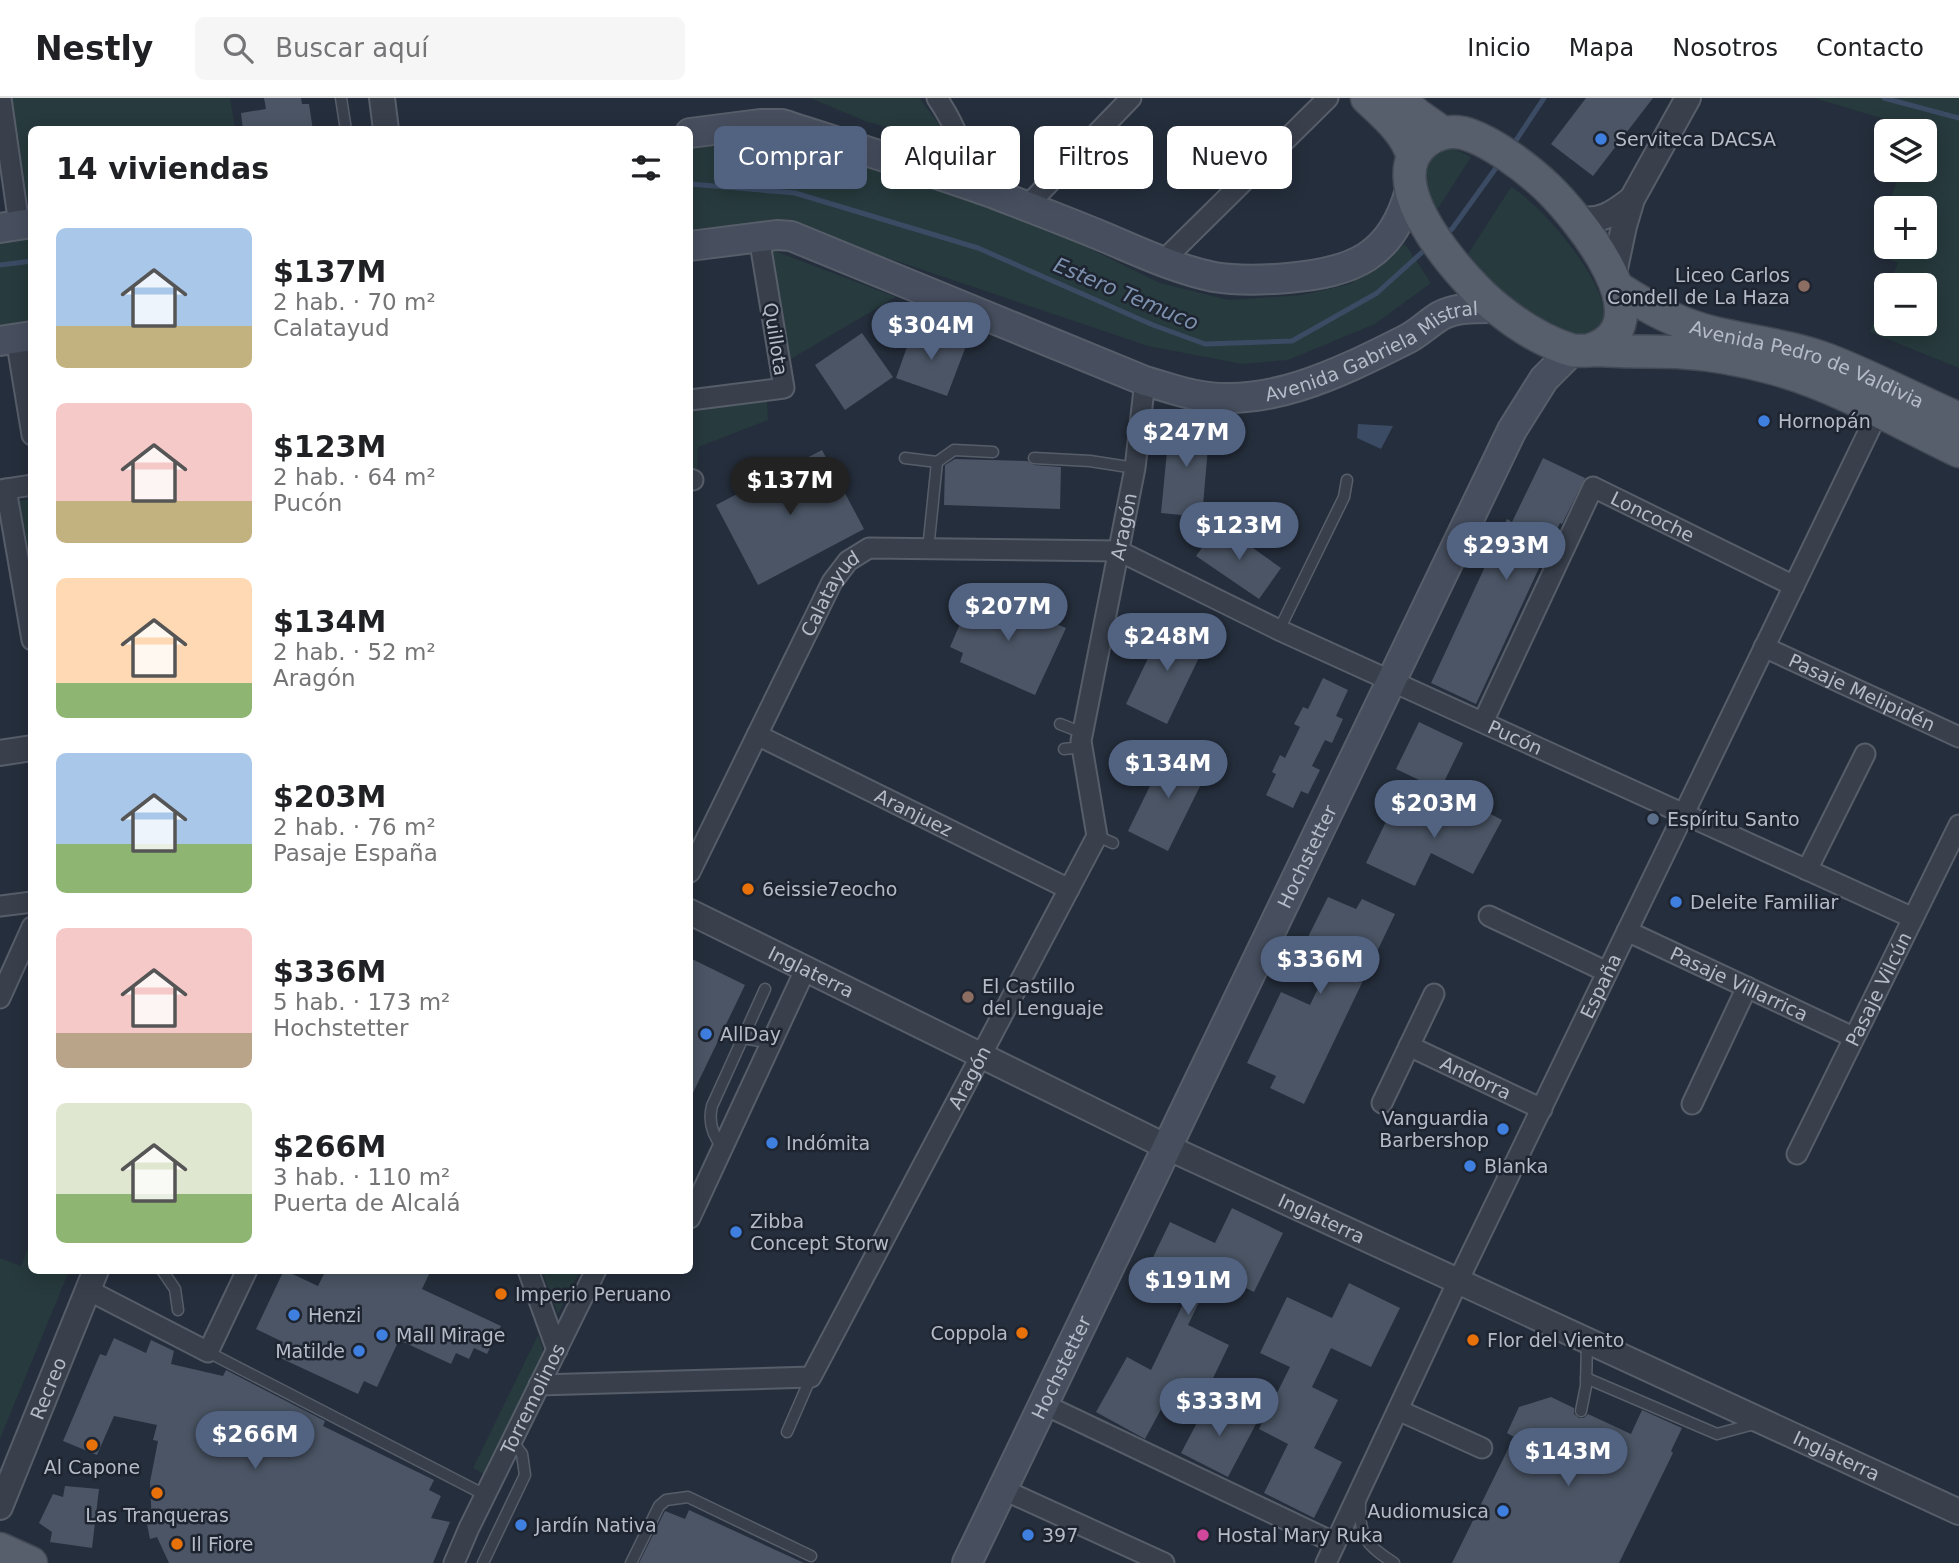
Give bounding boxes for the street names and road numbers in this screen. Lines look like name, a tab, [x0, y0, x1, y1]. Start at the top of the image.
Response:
street label: Avenida Gabriela Mistral	[1263, 297, 1478, 405]
street label: Quillota	[759, 301, 793, 377]
street label: Avenida Pedro de Valdivia	[1687, 316, 1928, 412]
street label: Loncoche	[1607, 487, 1698, 546]
street label: Aragón	[1106, 491, 1141, 562]
street label: Calatayud	[796, 546, 863, 640]
street label: Pasaje Melipidén	[1785, 649, 1939, 735]
street label: Pucón	[1485, 715, 1546, 759]
street label: Aranjuez	[872, 784, 956, 841]
street label: Hochstetter	[1273, 801, 1341, 912]
street label: Pasaje Vilcún	[1841, 928, 1916, 1050]
street label: Inglaterra	[765, 941, 858, 1002]
street label: Pasaje Villarrica	[1667, 942, 1812, 1025]
street label: España	[1576, 950, 1626, 1022]
street label: Aragón	[944, 1042, 995, 1113]
street label: Andorra	[1437, 1052, 1515, 1104]
street label: Inglaterra	[1275, 1189, 1368, 1248]
street label: Hochstetter	[1027, 1312, 1095, 1423]
street label: Torremolinos	[496, 1340, 569, 1459]
street label: Recreo	[26, 1354, 70, 1423]
street label: Inglaterra	[1790, 1426, 1883, 1485]

